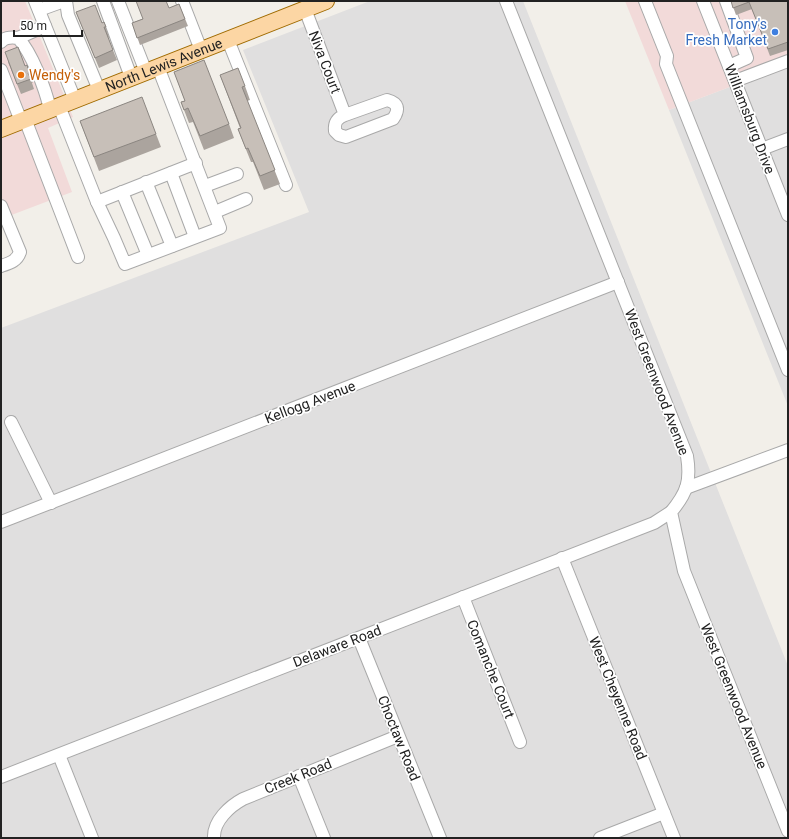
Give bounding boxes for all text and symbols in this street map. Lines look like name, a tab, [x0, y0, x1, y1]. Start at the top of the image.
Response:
scale bar	[14, 12, 82, 38]
place label: Tony's Fresh Market	[685, 16, 767, 48]
text: 50 m	[20, 19, 47, 33]
marker: Tony's Fresh Market	[770, 27, 780, 37]
street label: Niva Court	[306, 28, 344, 96]
street label: North Lewis Avenue	[103, 35, 225, 95]
street label: Williamsburg Drive	[722, 62, 778, 176]
place label: Wendy's	[29, 67, 80, 83]
marker: Wendy's	[16, 70, 26, 80]
street label: West Greenwood Avenue	[622, 307, 692, 457]
street label: Kellogg Avenue	[262, 377, 358, 427]
street label: Comanche Court	[464, 617, 518, 721]
street label: West Greenwood Avenue	[697, 621, 771, 771]
street label: Delaware Road	[291, 622, 383, 670]
street label: West Cheyenne Road	[586, 634, 650, 762]
street label: Choctaw Road	[375, 693, 423, 783]
street label: Creek Road	[262, 755, 334, 797]

